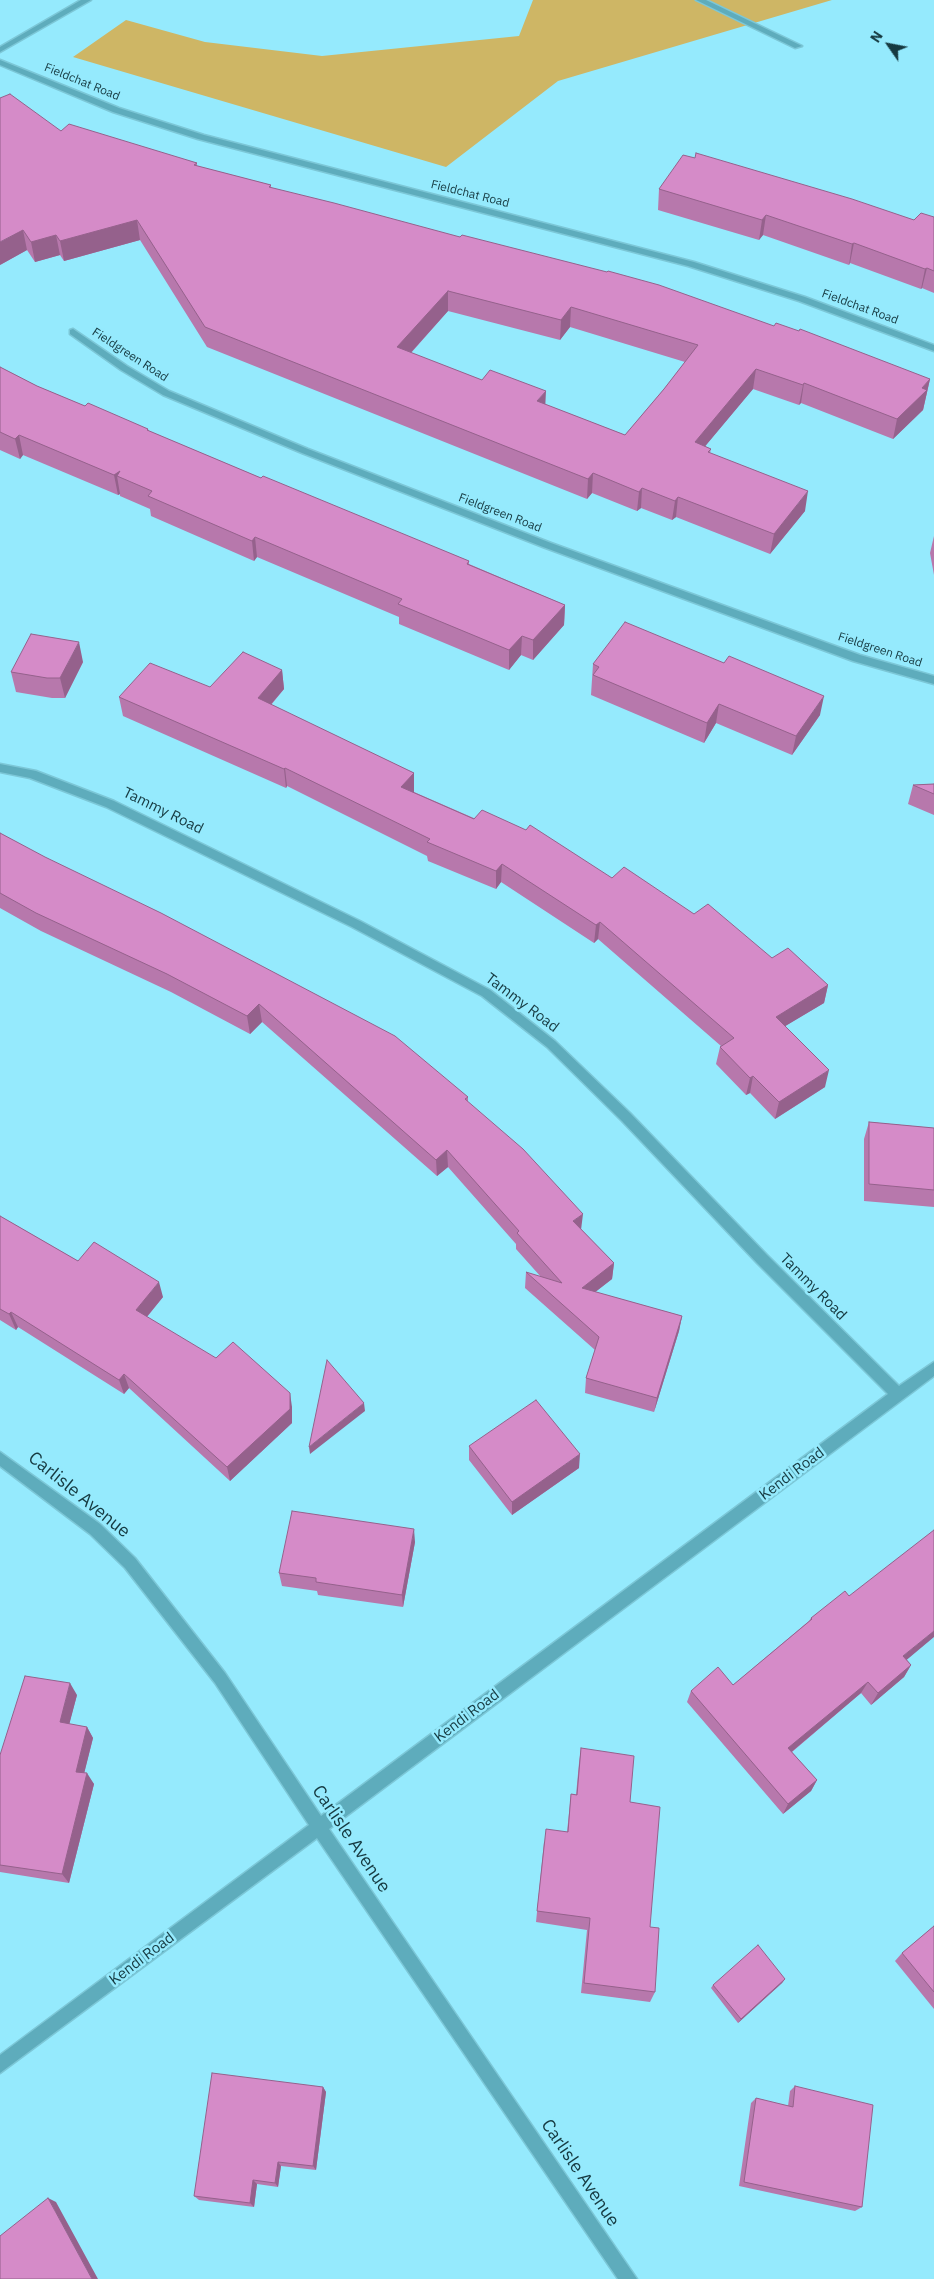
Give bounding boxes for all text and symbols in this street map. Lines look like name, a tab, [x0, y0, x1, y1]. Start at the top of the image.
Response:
north arrow	[864, 20, 914, 70]
text: N	[866, 28, 887, 46]
street label: Fieldchat Road	[42, 60, 122, 104]
street label: Fieldchat Road	[429, 177, 511, 211]
street label: Fieldchat Road	[820, 286, 900, 328]
street label: Fieldgreen Road	[89, 325, 171, 385]
street label: Fieldgreen Road	[457, 491, 543, 535]
street label: Fieldgreen Road	[836, 630, 924, 670]
street label: Tammy Road	[120, 784, 206, 838]
street label: Tammy Road	[482, 970, 562, 1036]
street label: Tammy Road	[776, 1250, 850, 1324]
street label: Kendi Road	[756, 1444, 828, 1504]
street label: Carlisle Avenue	[24, 1447, 134, 1543]
street label: Kendi Road	[431, 1686, 503, 1746]
street label: Carlisle Avenue	[307, 1781, 395, 1897]
street label: Kendi Road	[106, 1929, 178, 1989]
street label: Carlisle Avenue	[536, 2115, 624, 2231]

